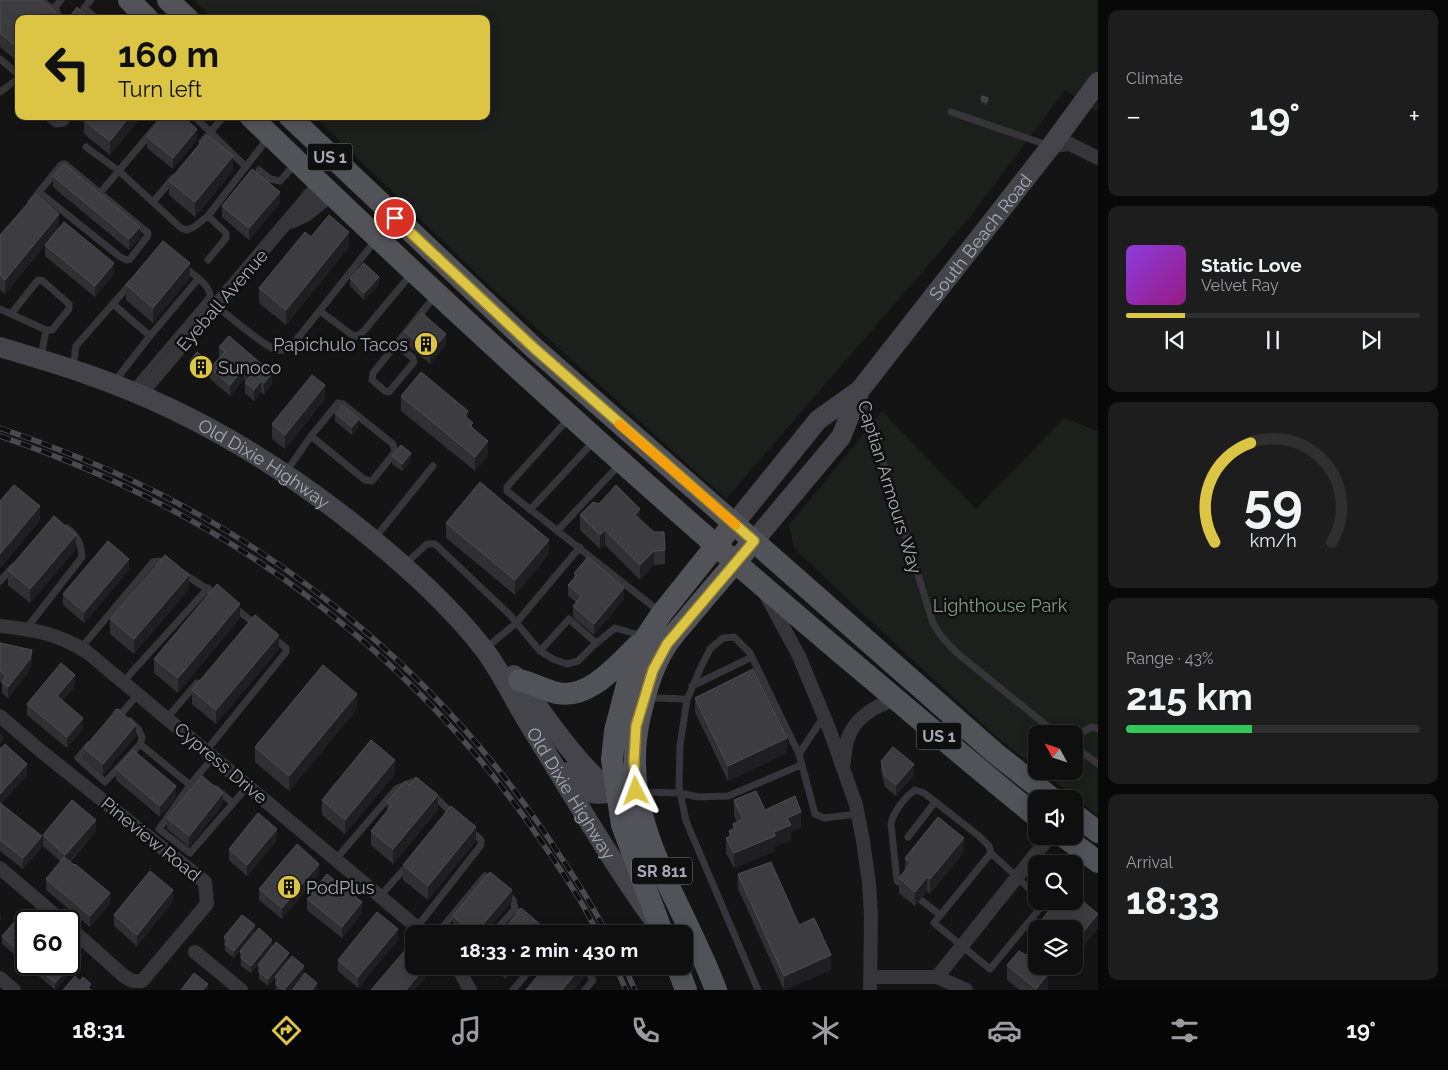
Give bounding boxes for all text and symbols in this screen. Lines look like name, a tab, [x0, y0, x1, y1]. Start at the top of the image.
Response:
text: 160 m	[118, 34, 219, 75]
icon: left	[35, 35, 100, 100]
text: Climate	[1126, 69, 1183, 88]
text: Turn left	[118, 76, 202, 102]
text: 19°	[1249, 94, 1300, 139]
text: −	[1126, 100, 1141, 133]
text: +	[1408, 100, 1420, 133]
road number: US 1	[308, 144, 352, 170]
street label: South Beach Road	[924, 170, 1036, 304]
pin	[374, 197, 416, 239]
icon: arrive	[381, 204, 409, 232]
street label: Eyeball Avenue	[172, 245, 272, 355]
text: Static Love	[1201, 254, 1302, 276]
text: Velvet Ray	[1201, 276, 1279, 295]
icon: previous	[1161, 326, 1189, 354]
icon: pause	[1259, 326, 1287, 354]
icon: next	[1357, 326, 1385, 354]
building icon: Papichulo Tacos	[413, 331, 439, 357]
place label: Papichulo Tacos	[273, 334, 408, 355]
building icon: Sunoco	[188, 354, 214, 380]
place label: Sunoco	[218, 357, 282, 378]
street label: Captian Armours Way	[854, 398, 926, 576]
street label: Old Dixie Highway	[195, 414, 334, 513]
text: 59	[1243, 472, 1303, 533]
text: km/h	[1249, 530, 1297, 551]
park label: Lighthouse Park	[933, 595, 1068, 616]
text: Range · 43%	[1126, 649, 1214, 668]
text: 215 km	[1126, 674, 1253, 719]
street label: Cypress Drive	[170, 718, 272, 808]
road number: US 1	[916, 722, 962, 749]
street label: Old Dixie Highway	[523, 723, 620, 863]
north arrow	[1028, 725, 1082, 780]
map controls	[1028, 725, 1083, 975]
position arrow	[609, 764, 661, 816]
button: sound	[1028, 790, 1083, 845]
street label: Pineview Road	[97, 793, 205, 885]
text: Arrival	[1126, 853, 1173, 872]
button: search	[1028, 855, 1083, 910]
road number: SR 811	[632, 858, 692, 884]
building icon: PodPlus	[276, 874, 302, 900]
place label: PodPlus	[306, 877, 375, 898]
text: 18:33	[1126, 878, 1220, 923]
speed limit sign: 60	[15, 910, 80, 975]
button: layers	[1028, 920, 1083, 975]
text: 18:33 · 2 min · 430 m	[460, 939, 638, 961]
icon: directions	[269, 1013, 304, 1048]
icon: music	[449, 1013, 484, 1048]
icon: phone	[628, 1013, 663, 1048]
icon: climate	[808, 1013, 843, 1048]
icon: car	[987, 1013, 1022, 1048]
icon: filters	[1167, 1013, 1202, 1048]
text: 18:31	[72, 1017, 125, 1043]
text: 19°	[1346, 1017, 1376, 1043]

